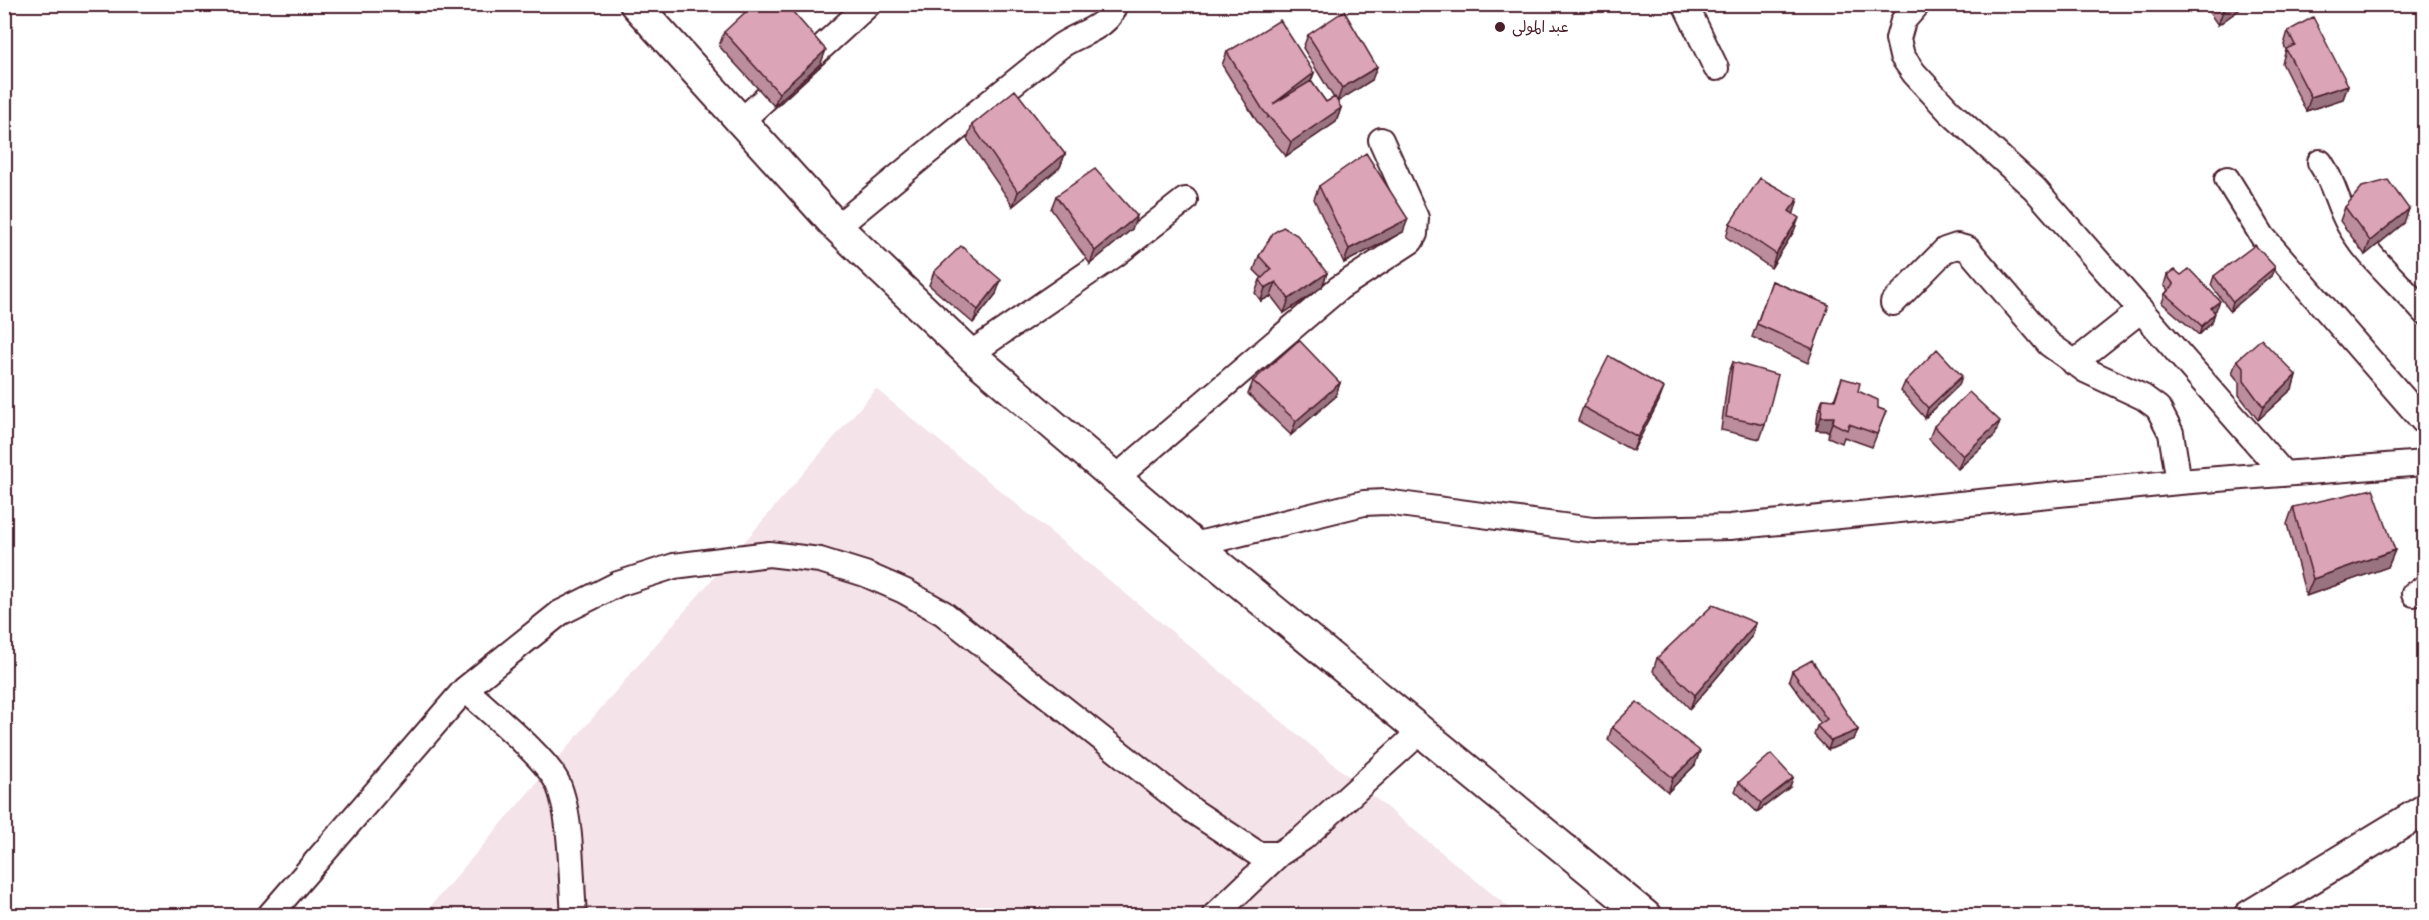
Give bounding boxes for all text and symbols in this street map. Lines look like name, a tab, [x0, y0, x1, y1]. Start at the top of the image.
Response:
place label: عبد المولى	[1512, 18, 1569, 37]
marker: عبد المولى	[1493, 20, 1507, 34]

